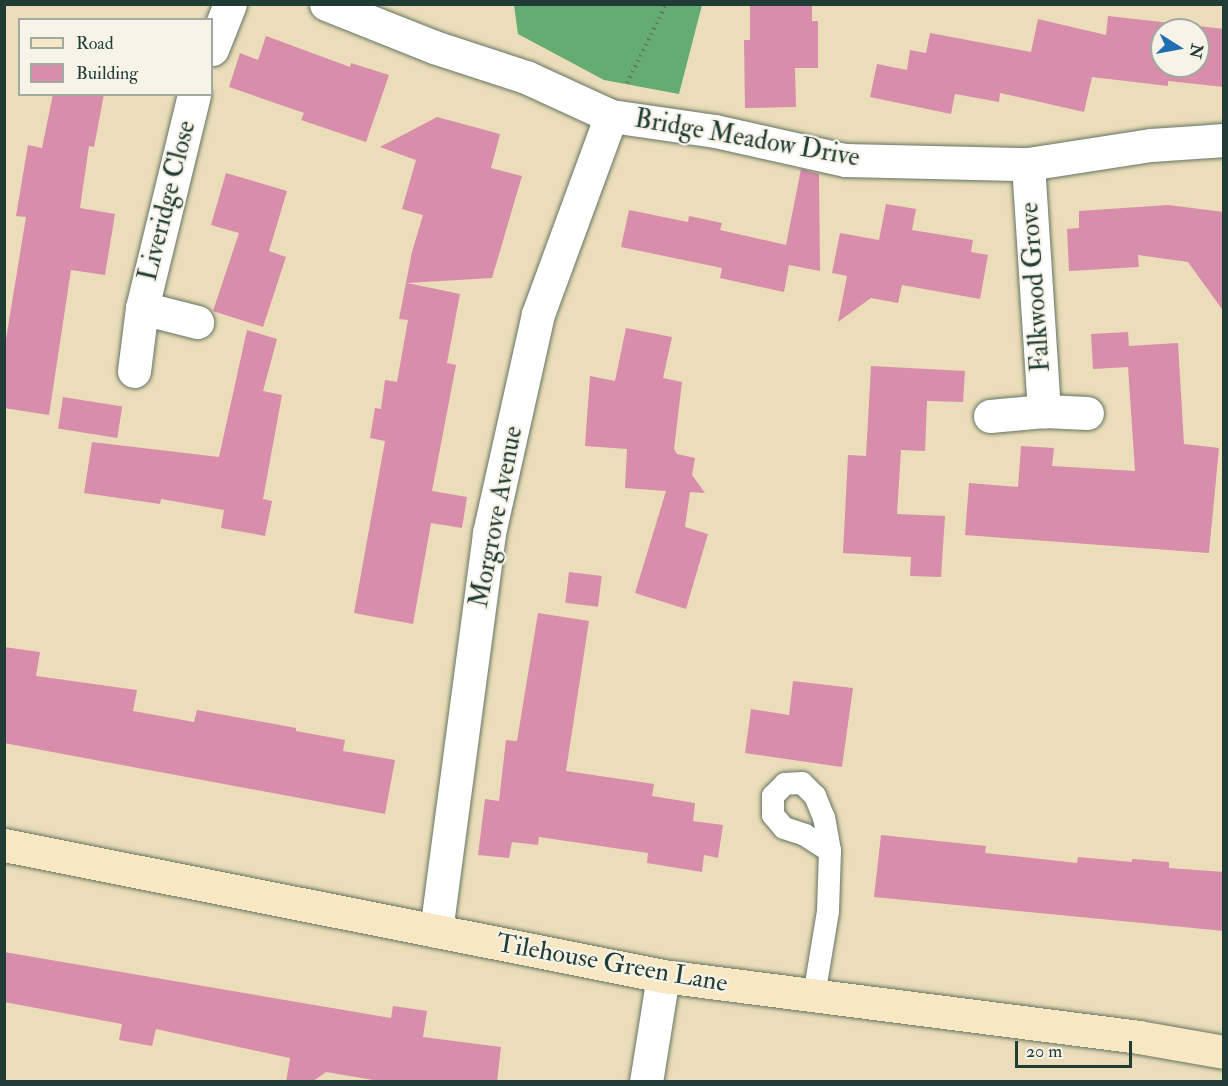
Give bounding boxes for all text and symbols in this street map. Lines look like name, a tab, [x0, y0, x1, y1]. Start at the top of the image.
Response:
legend	[18, 18, 213, 96]
north arrow	[1150, 18, 1210, 78]
text: Road	[76, 32, 114, 55]
text: N	[1185, 42, 1207, 60]
text: Building	[76, 62, 138, 85]
street label: Bridge Meadow Drive	[632, 104, 862, 174]
street label: Liveridge Close	[133, 118, 203, 284]
street label: Falkwood Grove	[1015, 201, 1057, 373]
street label: Morgrove Avenue	[464, 424, 530, 610]
street label: Tilehouse Green Lane	[494, 928, 730, 1000]
scale bar	[1018, 1029, 1135, 1067]
text: 20 m	[1026, 1040, 1062, 1063]

